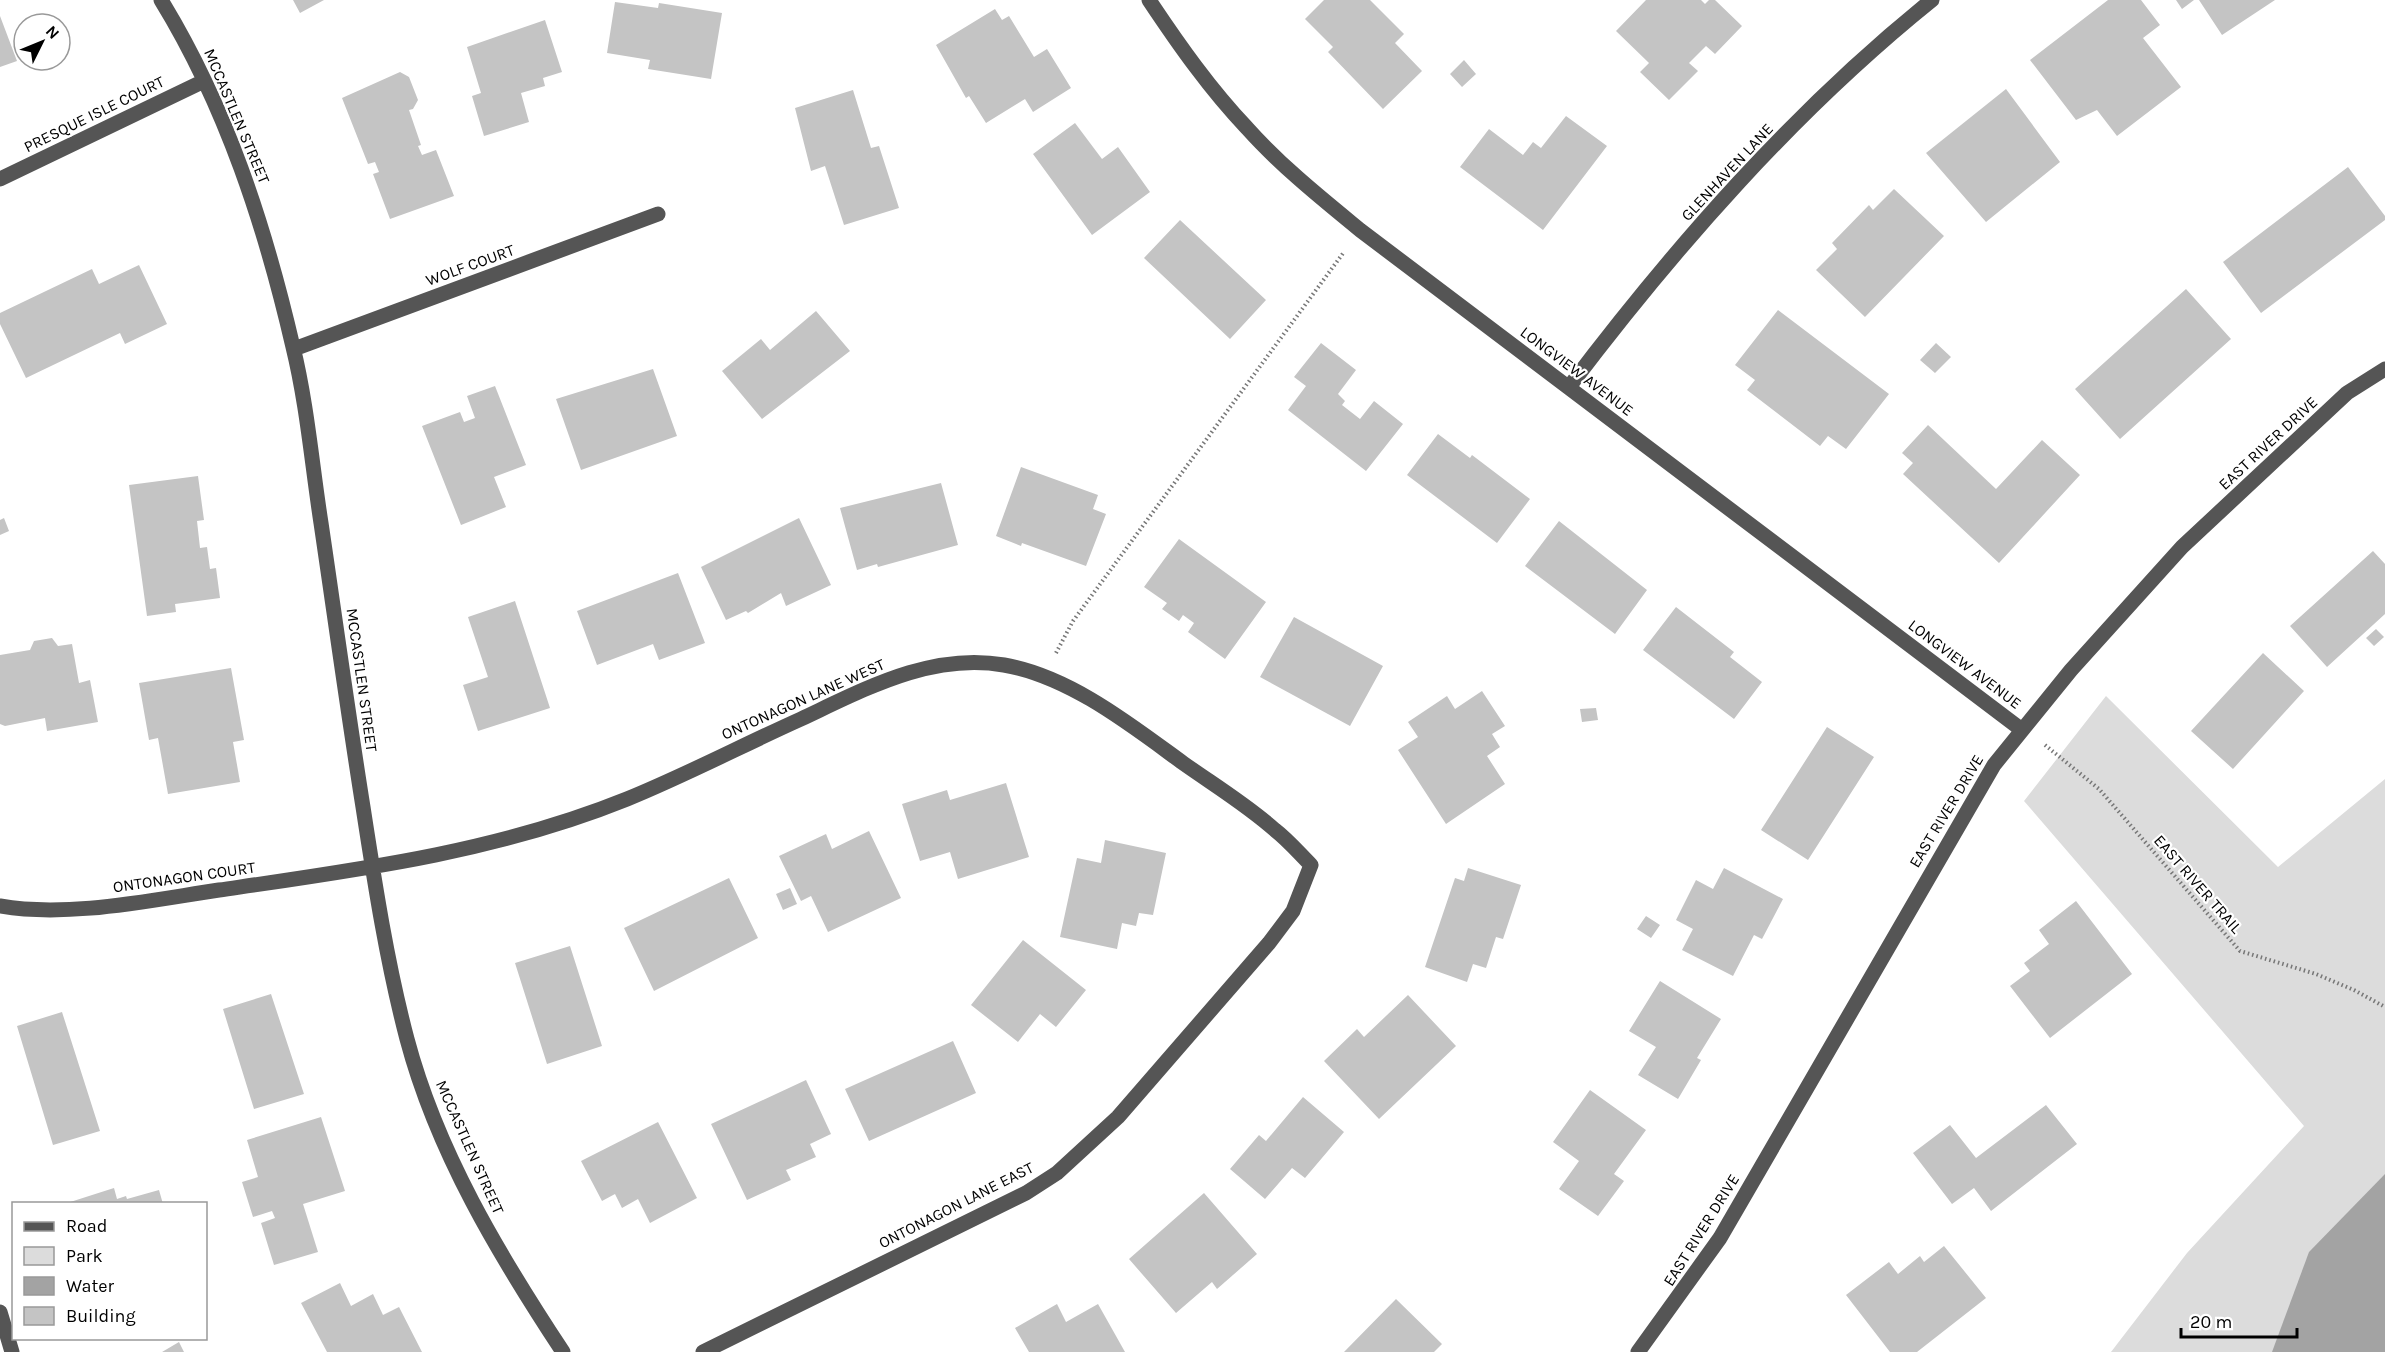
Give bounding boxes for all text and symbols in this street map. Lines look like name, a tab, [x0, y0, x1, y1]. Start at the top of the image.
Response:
north arrow	[12, 12, 72, 72]
text: N	[42, 21, 63, 43]
street label: MCCASTLEN STREET	[200, 46, 274, 186]
street label: PRESQUE ISLE COURT	[21, 72, 167, 156]
street label: GLENHAVEN LANE	[1677, 119, 1777, 225]
street label: WOLF COURT	[423, 240, 517, 290]
street label: LONGVIEW AVENUE	[1517, 322, 1637, 420]
street label: EAST RIVER DRIVE	[2215, 392, 2321, 494]
street label: MCCASTLEN STREET	[343, 607, 381, 753]
street label: LONGVIEW AVENUE	[1905, 615, 2025, 713]
street label: ONTONAGON LANE WEST	[719, 654, 887, 744]
street label: EAST RIVER DRIVE	[1905, 751, 1987, 871]
street label: EAST RIVER TRAIL	[2150, 831, 2246, 938]
street label: ONTONAGON COURT	[112, 858, 256, 896]
street label: MCCASTLEN STREET	[432, 1077, 508, 1217]
street label: ONTONAGON LANE EAST	[875, 1158, 1037, 1252]
street label: EAST RIVER DRIVE	[1659, 1171, 1743, 1289]
legend	[12, 1202, 207, 1340]
text: Road	[66, 1215, 107, 1237]
text: Park	[66, 1245, 103, 1267]
text: Water	[66, 1275, 114, 1297]
scale bar	[2181, 1301, 2296, 1339]
text: Building	[66, 1305, 136, 1327]
text: 20 m	[2190, 1311, 2232, 1333]

